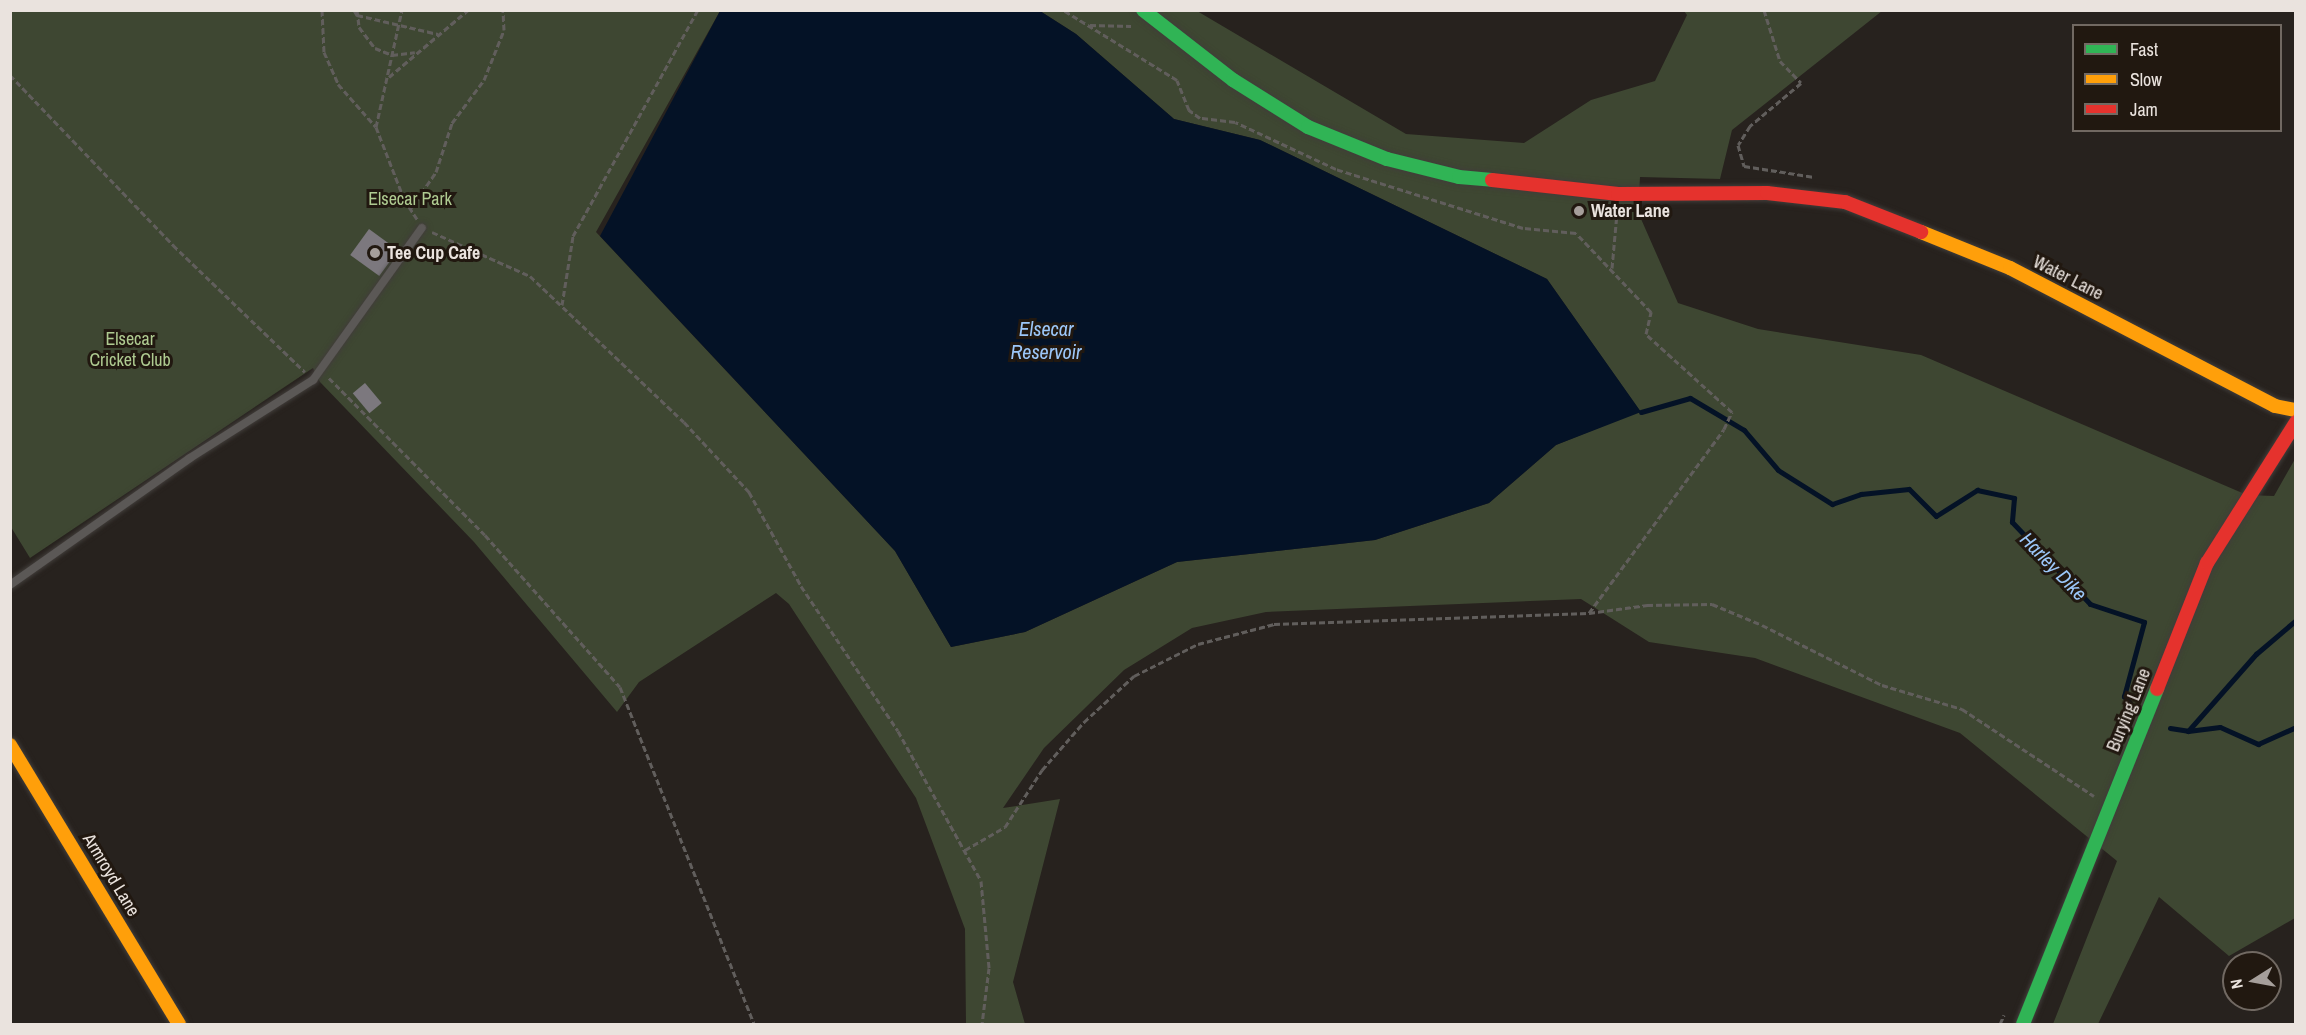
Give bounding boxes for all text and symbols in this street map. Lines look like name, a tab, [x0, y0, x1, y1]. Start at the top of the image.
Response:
legend	[2072, 24, 2282, 132]
text: Fast	[2130, 37, 2158, 62]
text: Slow	[2130, 67, 2162, 92]
text: Jam	[2130, 97, 2158, 122]
park label: Elsecar Park	[368, 188, 452, 210]
place label: Water Lane	[1591, 200, 1670, 222]
marker: Water Lane	[1572, 204, 1586, 218]
place label: Tee Cup Cafe	[387, 242, 480, 264]
marker: Tee Cup Cafe	[368, 246, 382, 260]
street label: Water Lane	[2029, 251, 2107, 305]
water label: Elsecar Reservoir	[1010, 316, 1082, 363]
park label: Elsecar Cricket Club	[89, 329, 171, 372]
water label: Harley Dike	[2016, 527, 2092, 605]
street label: Burying Lane	[2103, 665, 2155, 755]
street label: Armroyd Lane	[78, 830, 144, 920]
north arrow	[2222, 951, 2282, 1011]
text: N	[2225, 977, 2248, 991]

